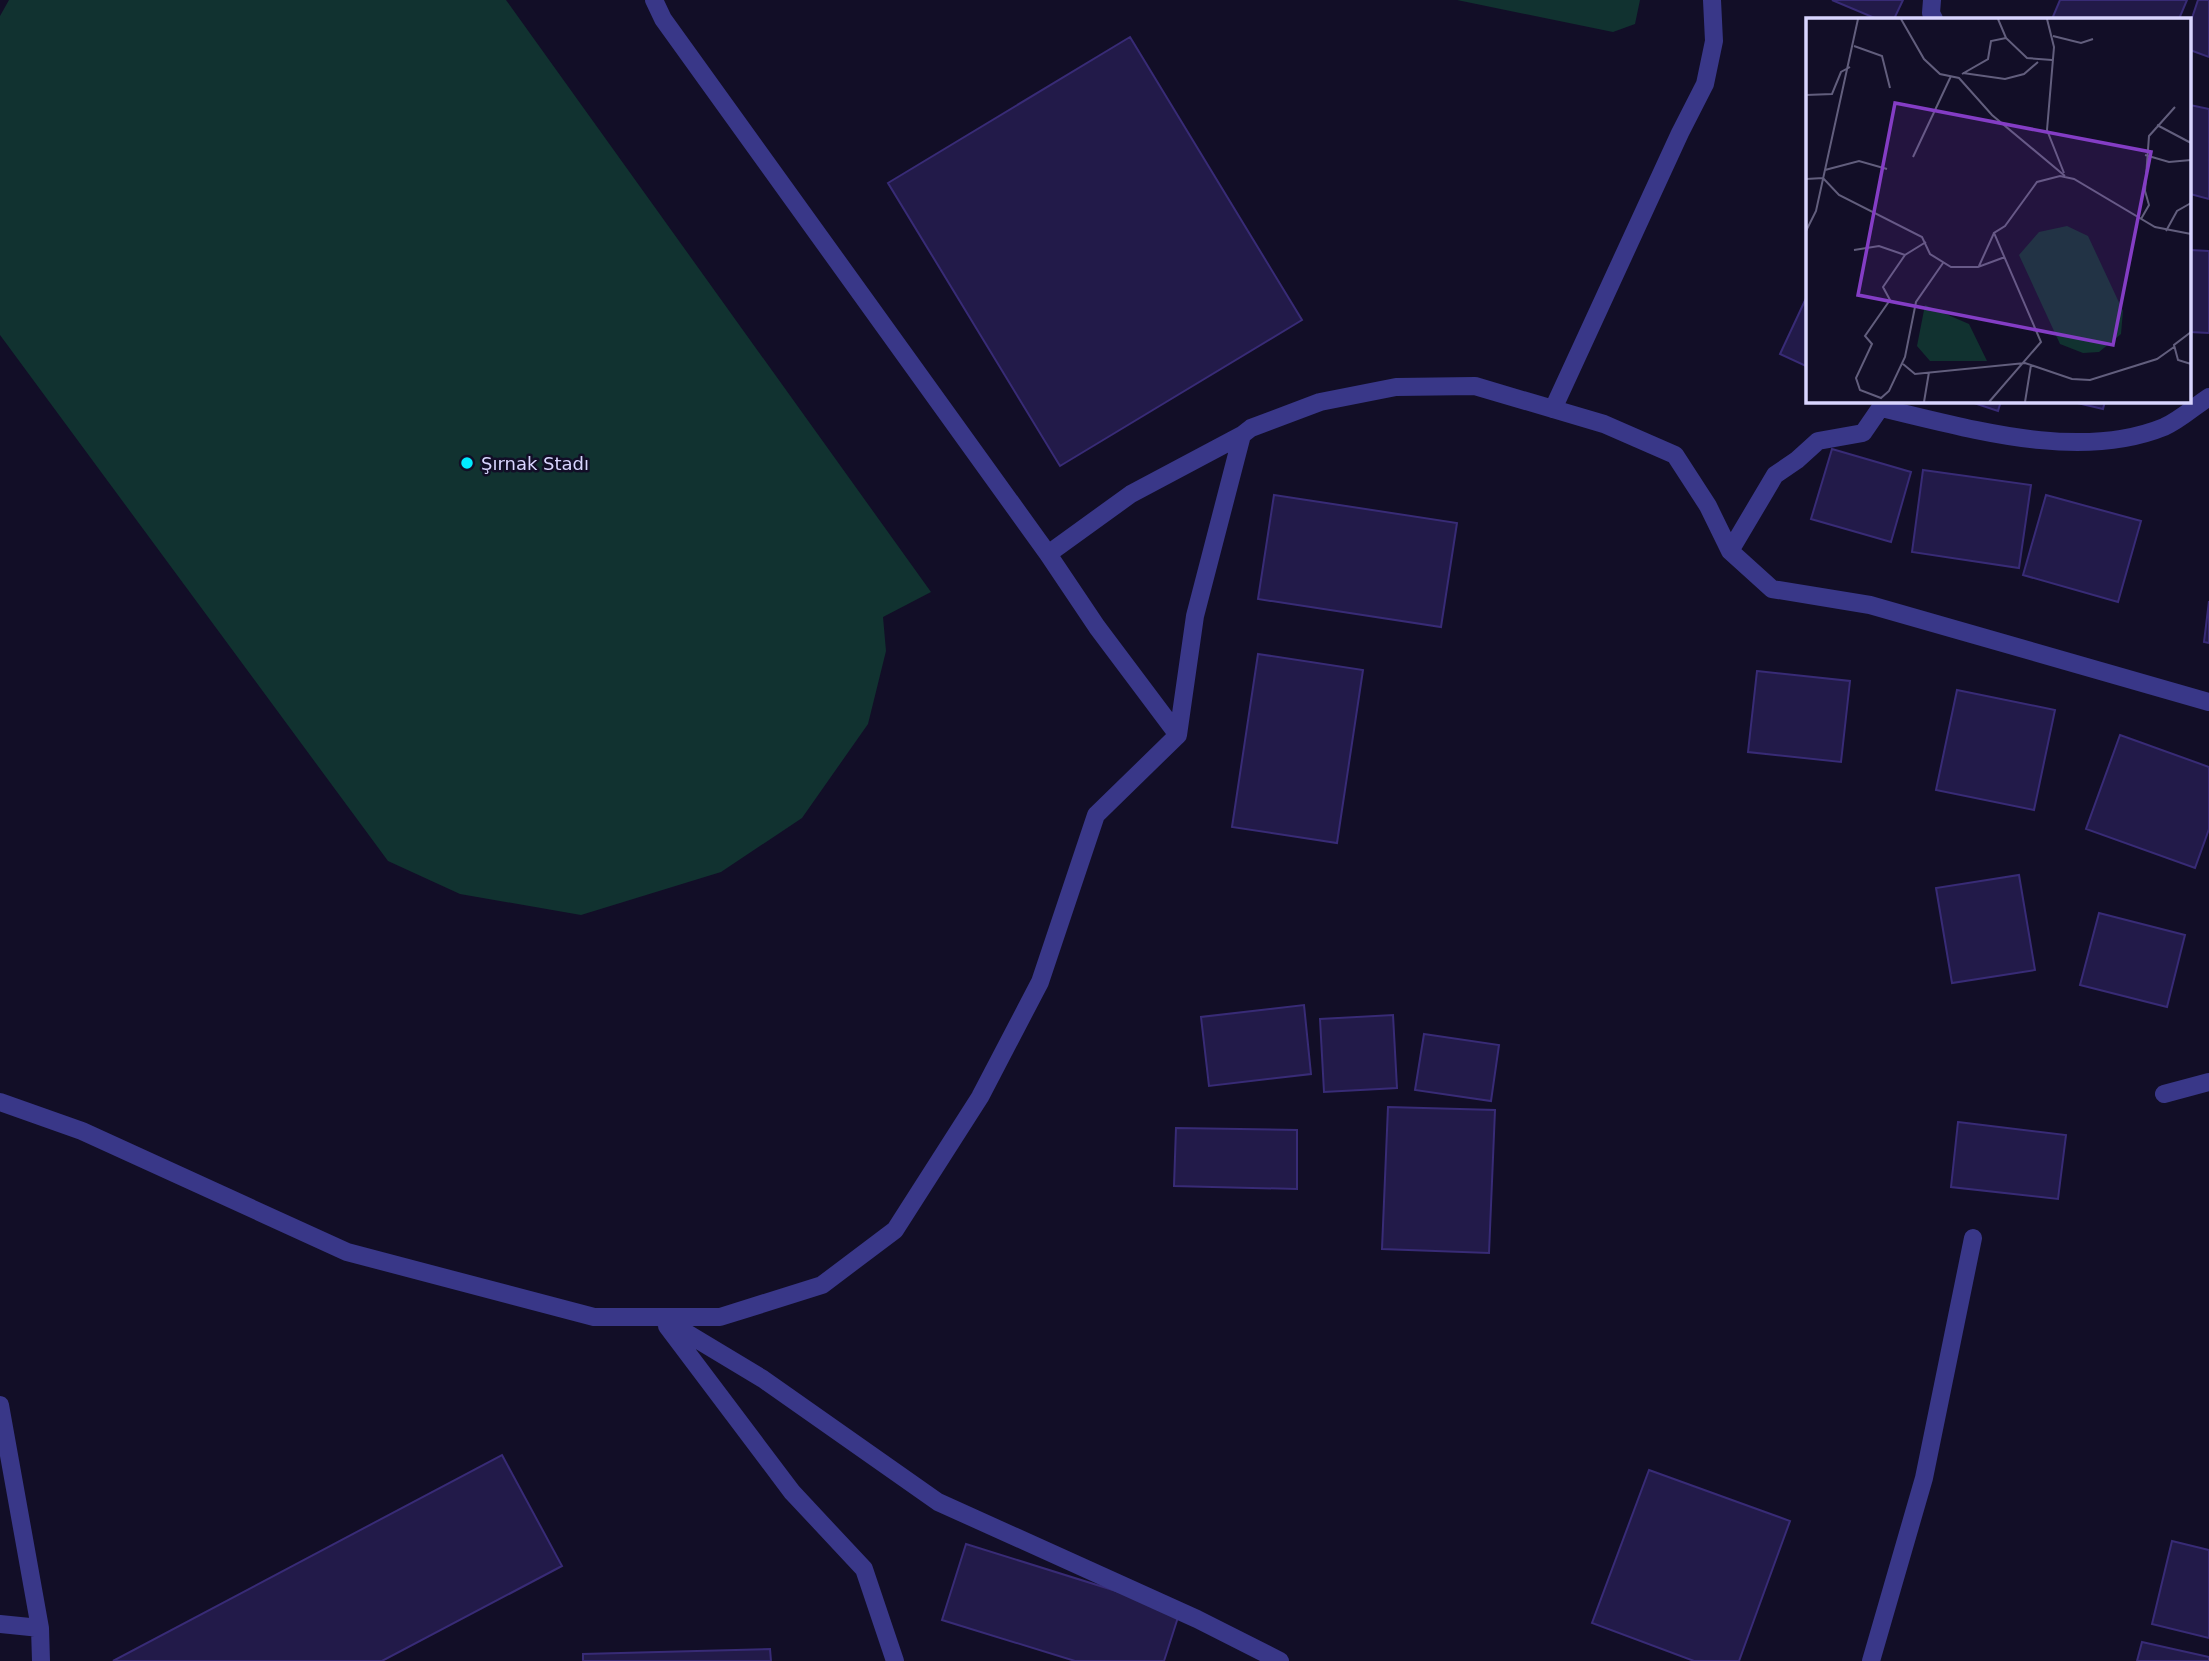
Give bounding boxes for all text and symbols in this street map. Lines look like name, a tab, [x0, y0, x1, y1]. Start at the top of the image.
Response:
inset map	[1806, 18, 2192, 402]
place label: Şırnak Stadı	[481, 453, 589, 474]
marker: Şırnak Stadı	[459, 455, 475, 471]

